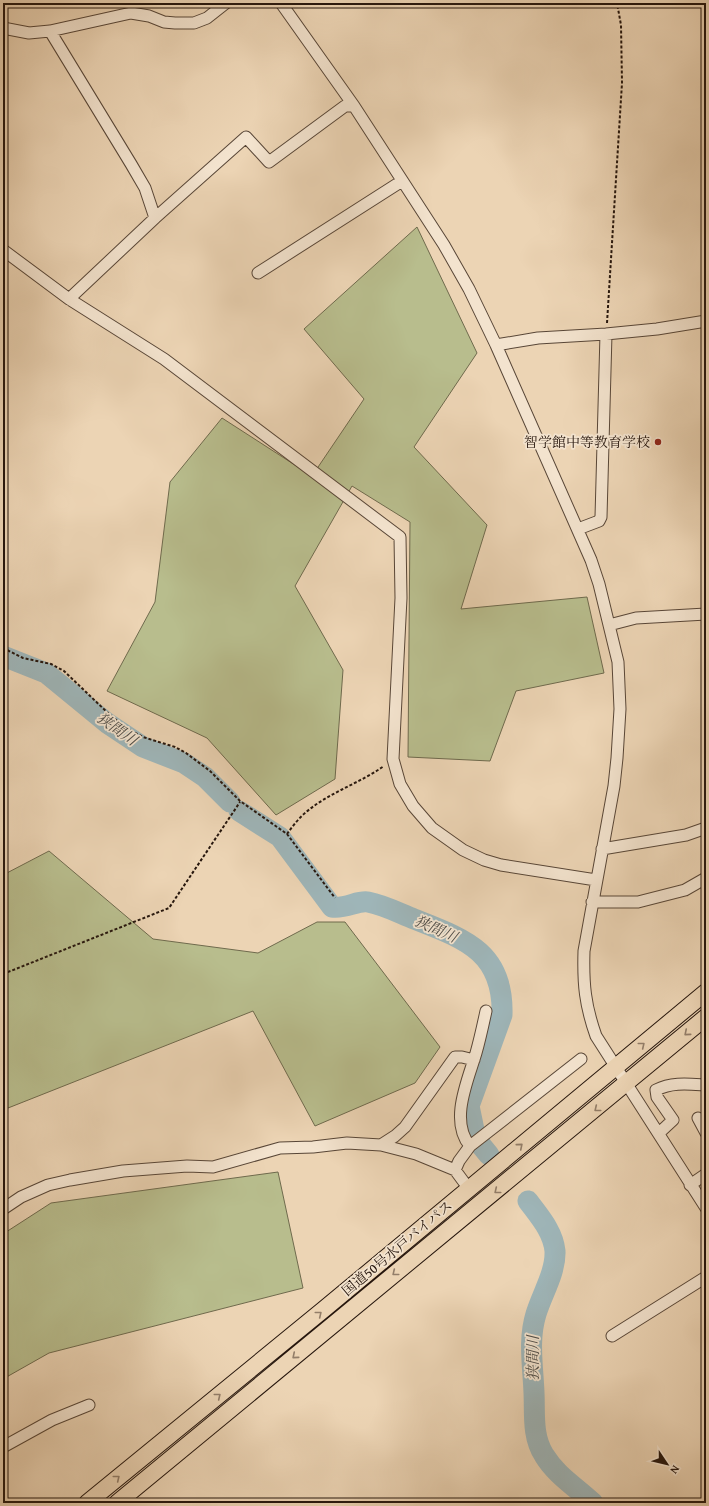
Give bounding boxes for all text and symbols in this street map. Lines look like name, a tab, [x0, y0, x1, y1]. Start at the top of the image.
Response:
place label: 智学館中等教育学校	[524, 432, 650, 452]
marker: 智学館中等教育学校	[653, 437, 663, 447]
water label: 狭間川	[93, 707, 143, 751]
water label: 狭間川	[411, 910, 463, 948]
one-way arrow	[685, 1029, 692, 1036]
one-way arrow	[638, 1042, 645, 1049]
one-way arrow	[594, 1104, 602, 1111]
one-way arrow	[516, 1144, 523, 1151]
one-way arrow	[494, 1187, 501, 1194]
street label: 国道50号水戸バイパス	[337, 1196, 457, 1300]
one-way arrow	[393, 1268, 400, 1275]
one-way arrow	[314, 1311, 321, 1318]
water label: 狭間川	[522, 1334, 543, 1381]
one-way arrow	[292, 1351, 300, 1358]
one-way arrow	[213, 1393, 221, 1400]
north arrow	[647, 1444, 687, 1484]
text: N	[666, 1462, 684, 1478]
one-way arrow	[113, 1476, 120, 1483]

